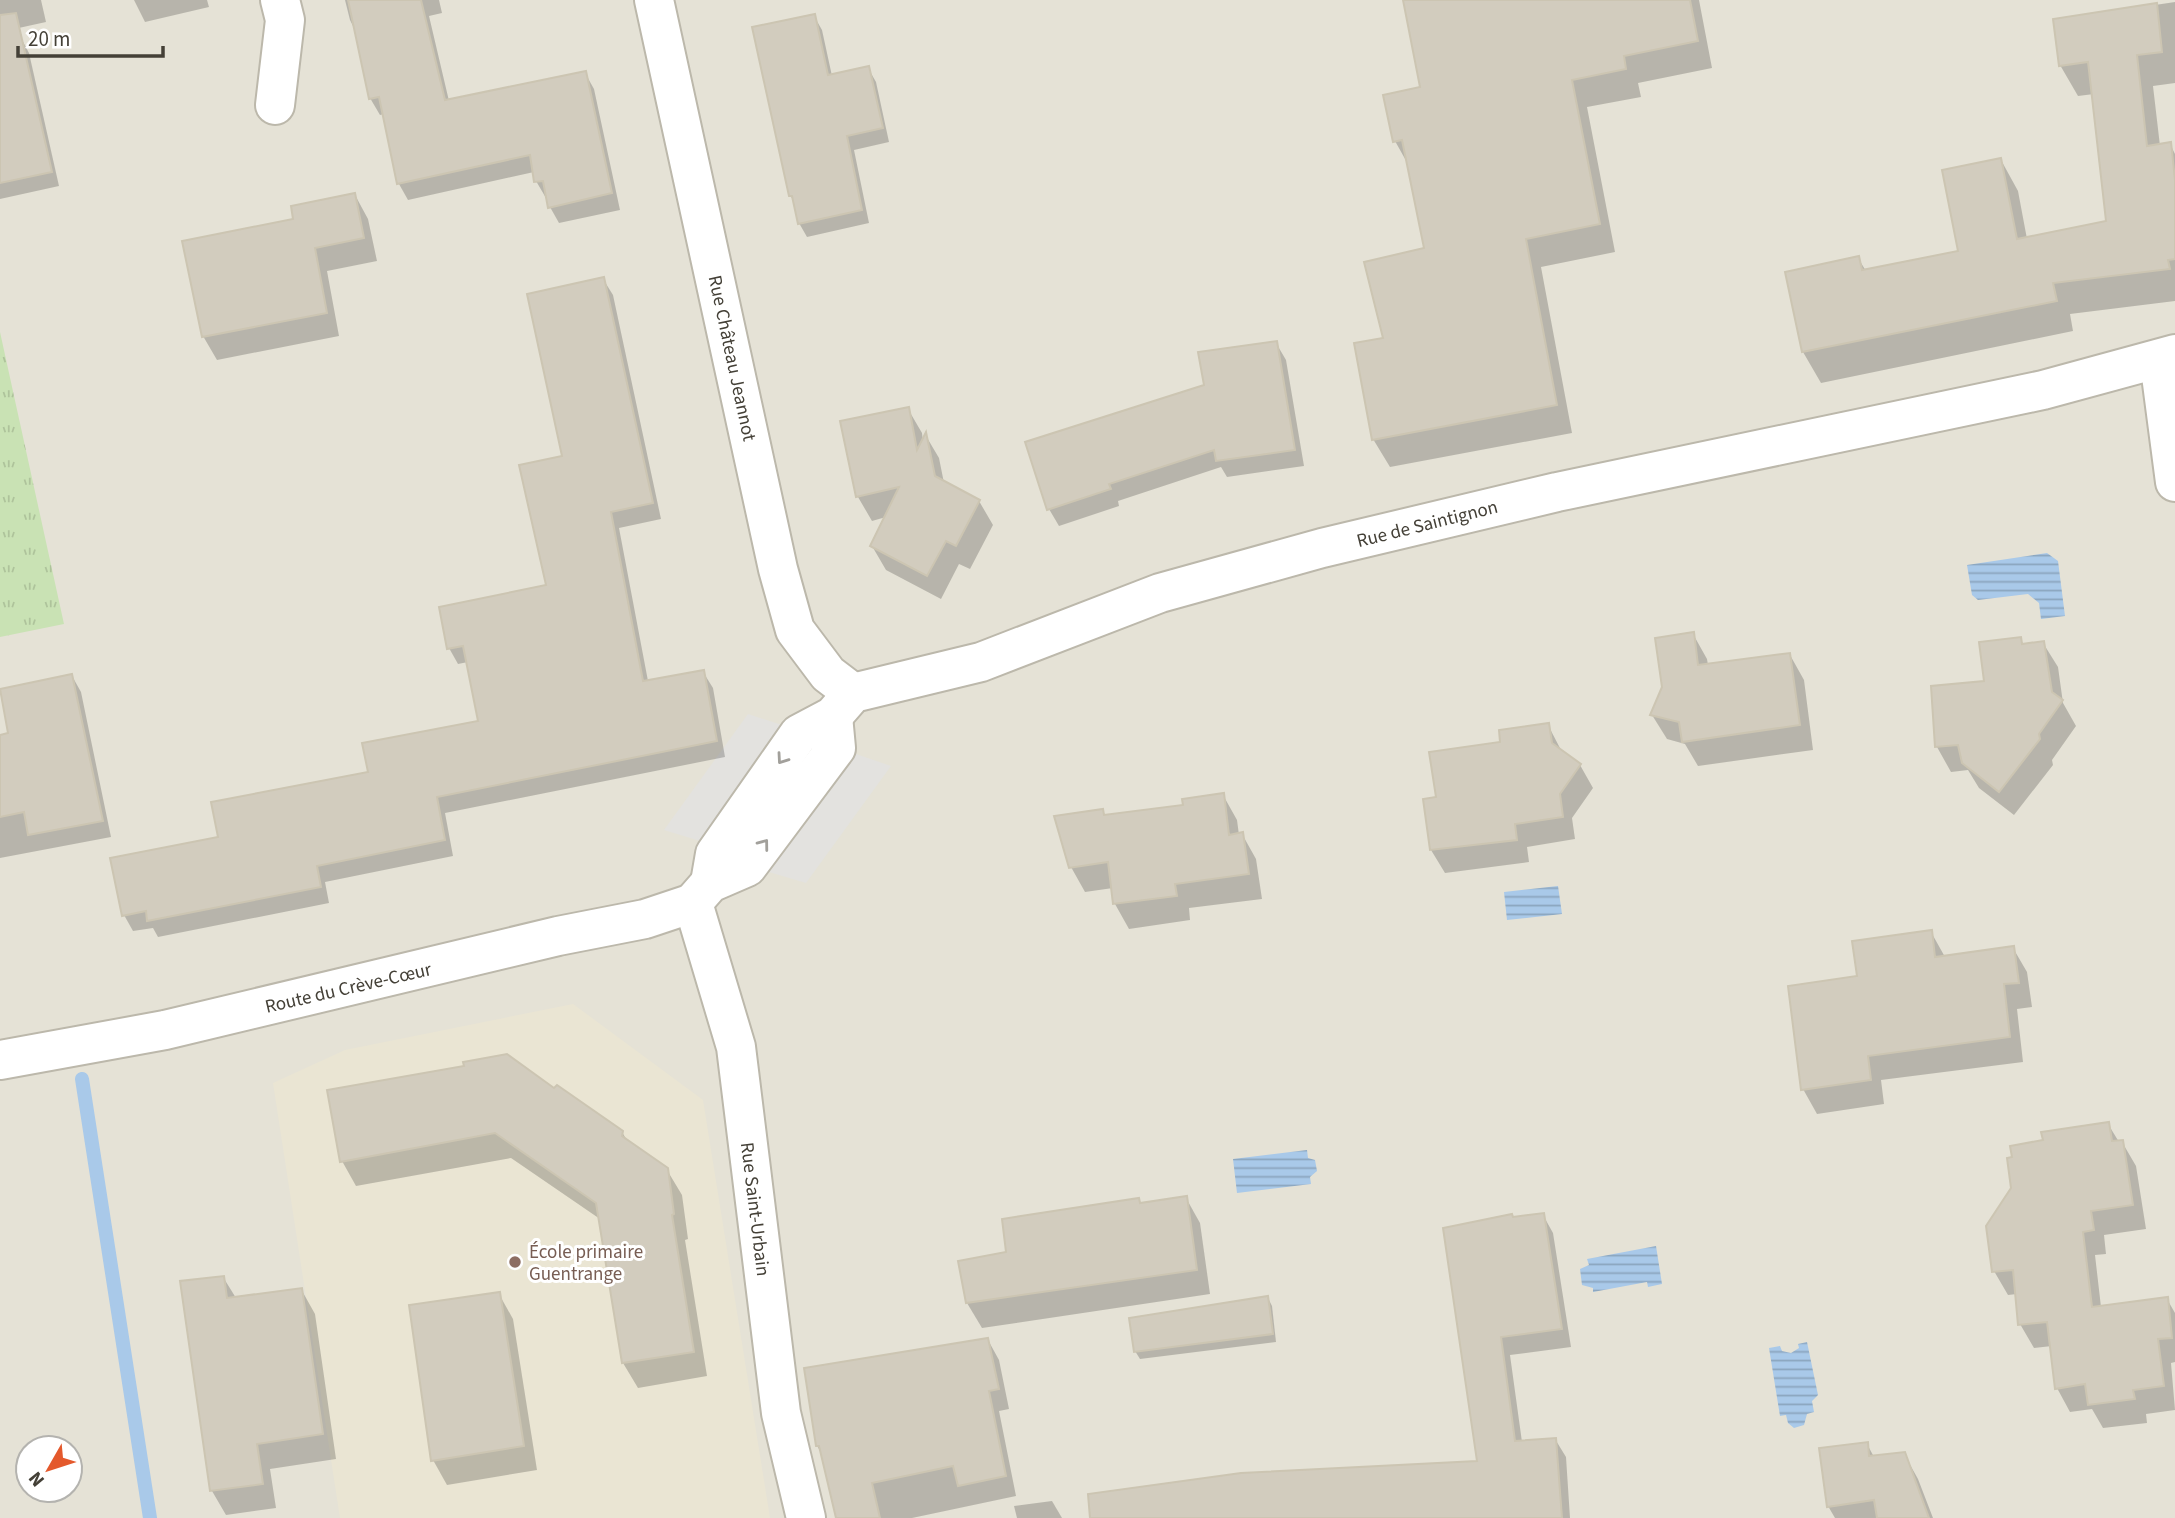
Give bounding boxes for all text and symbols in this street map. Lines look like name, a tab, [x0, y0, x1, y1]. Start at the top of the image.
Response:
scale bar	[18, 14, 163, 58]
text: 20 m	[28, 24, 70, 54]
street label: Rue Château Jeannot	[701, 273, 762, 444]
street label: Rue de Saintignon	[1354, 494, 1501, 555]
one-way arrow	[778, 751, 790, 764]
one-way arrow	[756, 840, 768, 852]
street label: Route du Crève-Cœur	[262, 956, 435, 1021]
street label: Rue Saint-Urbain	[733, 1141, 776, 1278]
place label: École primaire Guentrange	[529, 1239, 643, 1288]
marker: École primaire Guentrange	[507, 1254, 523, 1270]
north arrow	[14, 1434, 84, 1504]
text: N	[22, 1465, 51, 1492]

